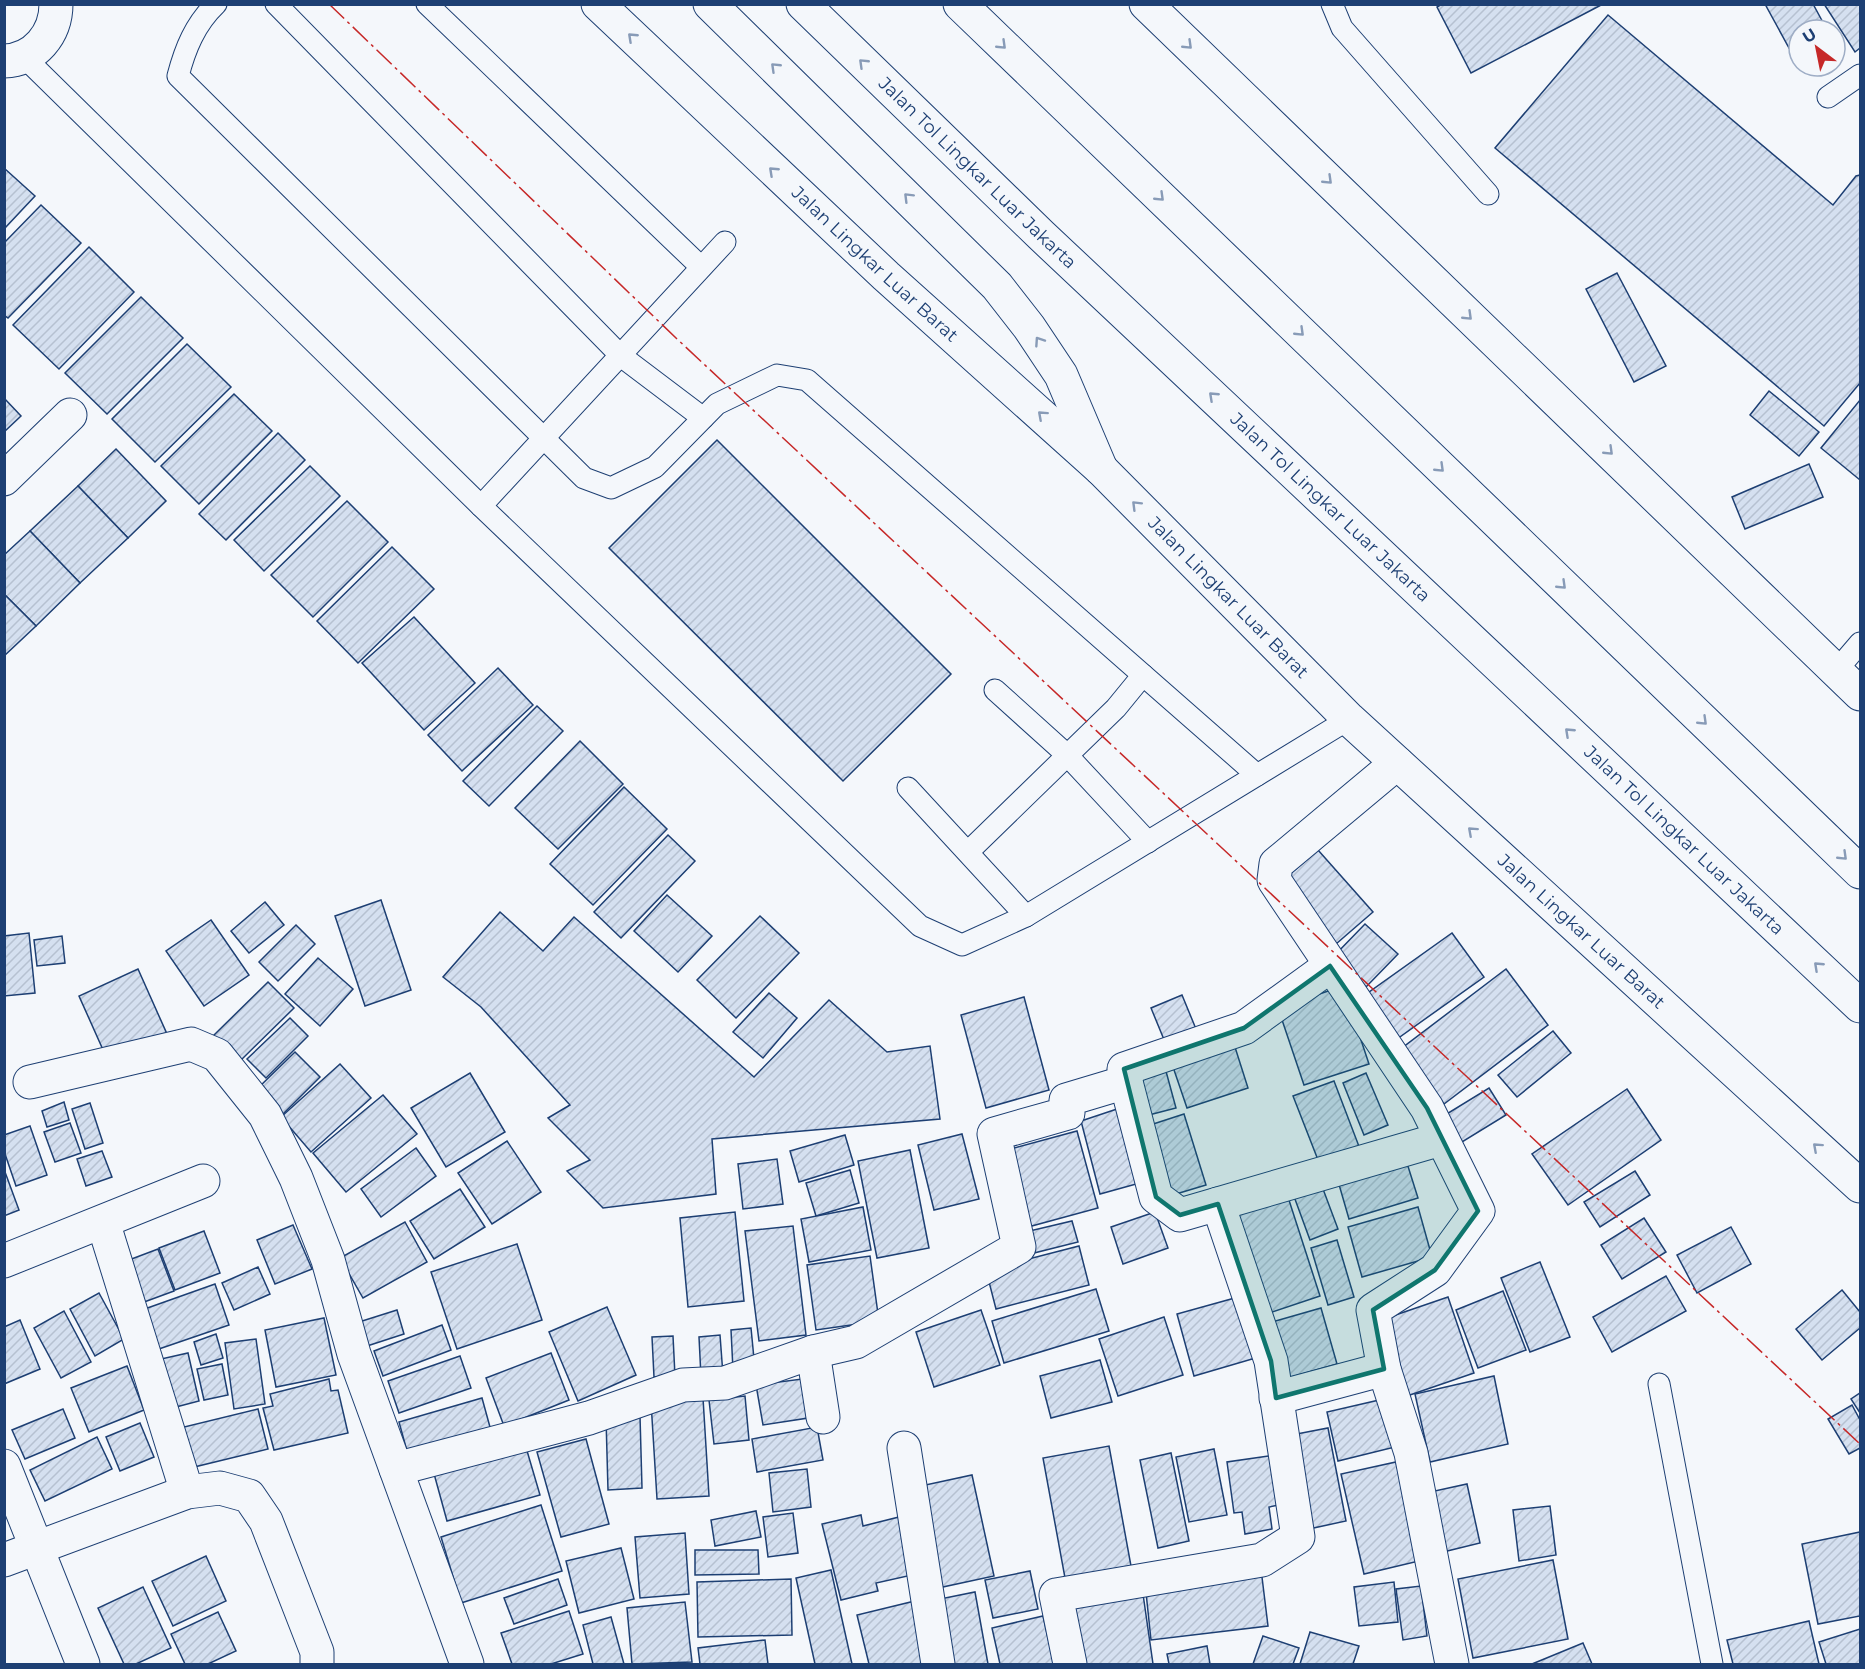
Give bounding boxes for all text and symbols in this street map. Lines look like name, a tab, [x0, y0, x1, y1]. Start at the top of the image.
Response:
north arrow	[1787, 18, 1847, 78]
text: U	[1799, 24, 1820, 47]
one-way arrow	[628, 33, 638, 44]
one-way arrow	[996, 38, 1006, 49]
one-way arrow	[1181, 38, 1191, 49]
one-way arrow	[860, 59, 871, 70]
one-way arrow	[771, 64, 782, 75]
street label: Jalan Tol Lingkar Luar Jakarta	[873, 72, 1081, 274]
one-way arrow	[770, 167, 780, 178]
one-way arrow	[1321, 173, 1332, 184]
street label: Jalan Lingkar Luar Barat	[786, 181, 963, 347]
one-way arrow	[1152, 189, 1163, 200]
one-way arrow	[904, 194, 915, 205]
one-way arrow	[1462, 309, 1472, 320]
one-way arrow	[1293, 325, 1304, 336]
one-way arrow	[1034, 337, 1046, 347]
one-way arrow	[1209, 393, 1220, 404]
street label: Jalan Tol Lingkar Luar Jakarta	[1225, 407, 1435, 607]
one-way arrow	[1038, 411, 1048, 422]
one-way arrow	[1602, 444, 1612, 455]
one-way arrow	[1433, 460, 1444, 471]
one-way arrow	[1133, 501, 1144, 512]
street label: Jalan Lingkar Luar Barat	[1143, 511, 1313, 683]
one-way arrow	[1555, 578, 1566, 589]
one-way arrow	[1695, 713, 1706, 724]
one-way arrow	[1565, 728, 1576, 739]
street label: Jalan Tol Lingkar Luar Jakarta	[1579, 740, 1789, 940]
one-way arrow	[1468, 827, 1478, 838]
street label: Jalan Lingkar Luar Barat	[1492, 849, 1670, 1013]
one-way arrow	[1837, 849, 1847, 860]
one-way arrow	[1814, 963, 1825, 974]
one-way arrow	[1814, 1143, 1824, 1154]

